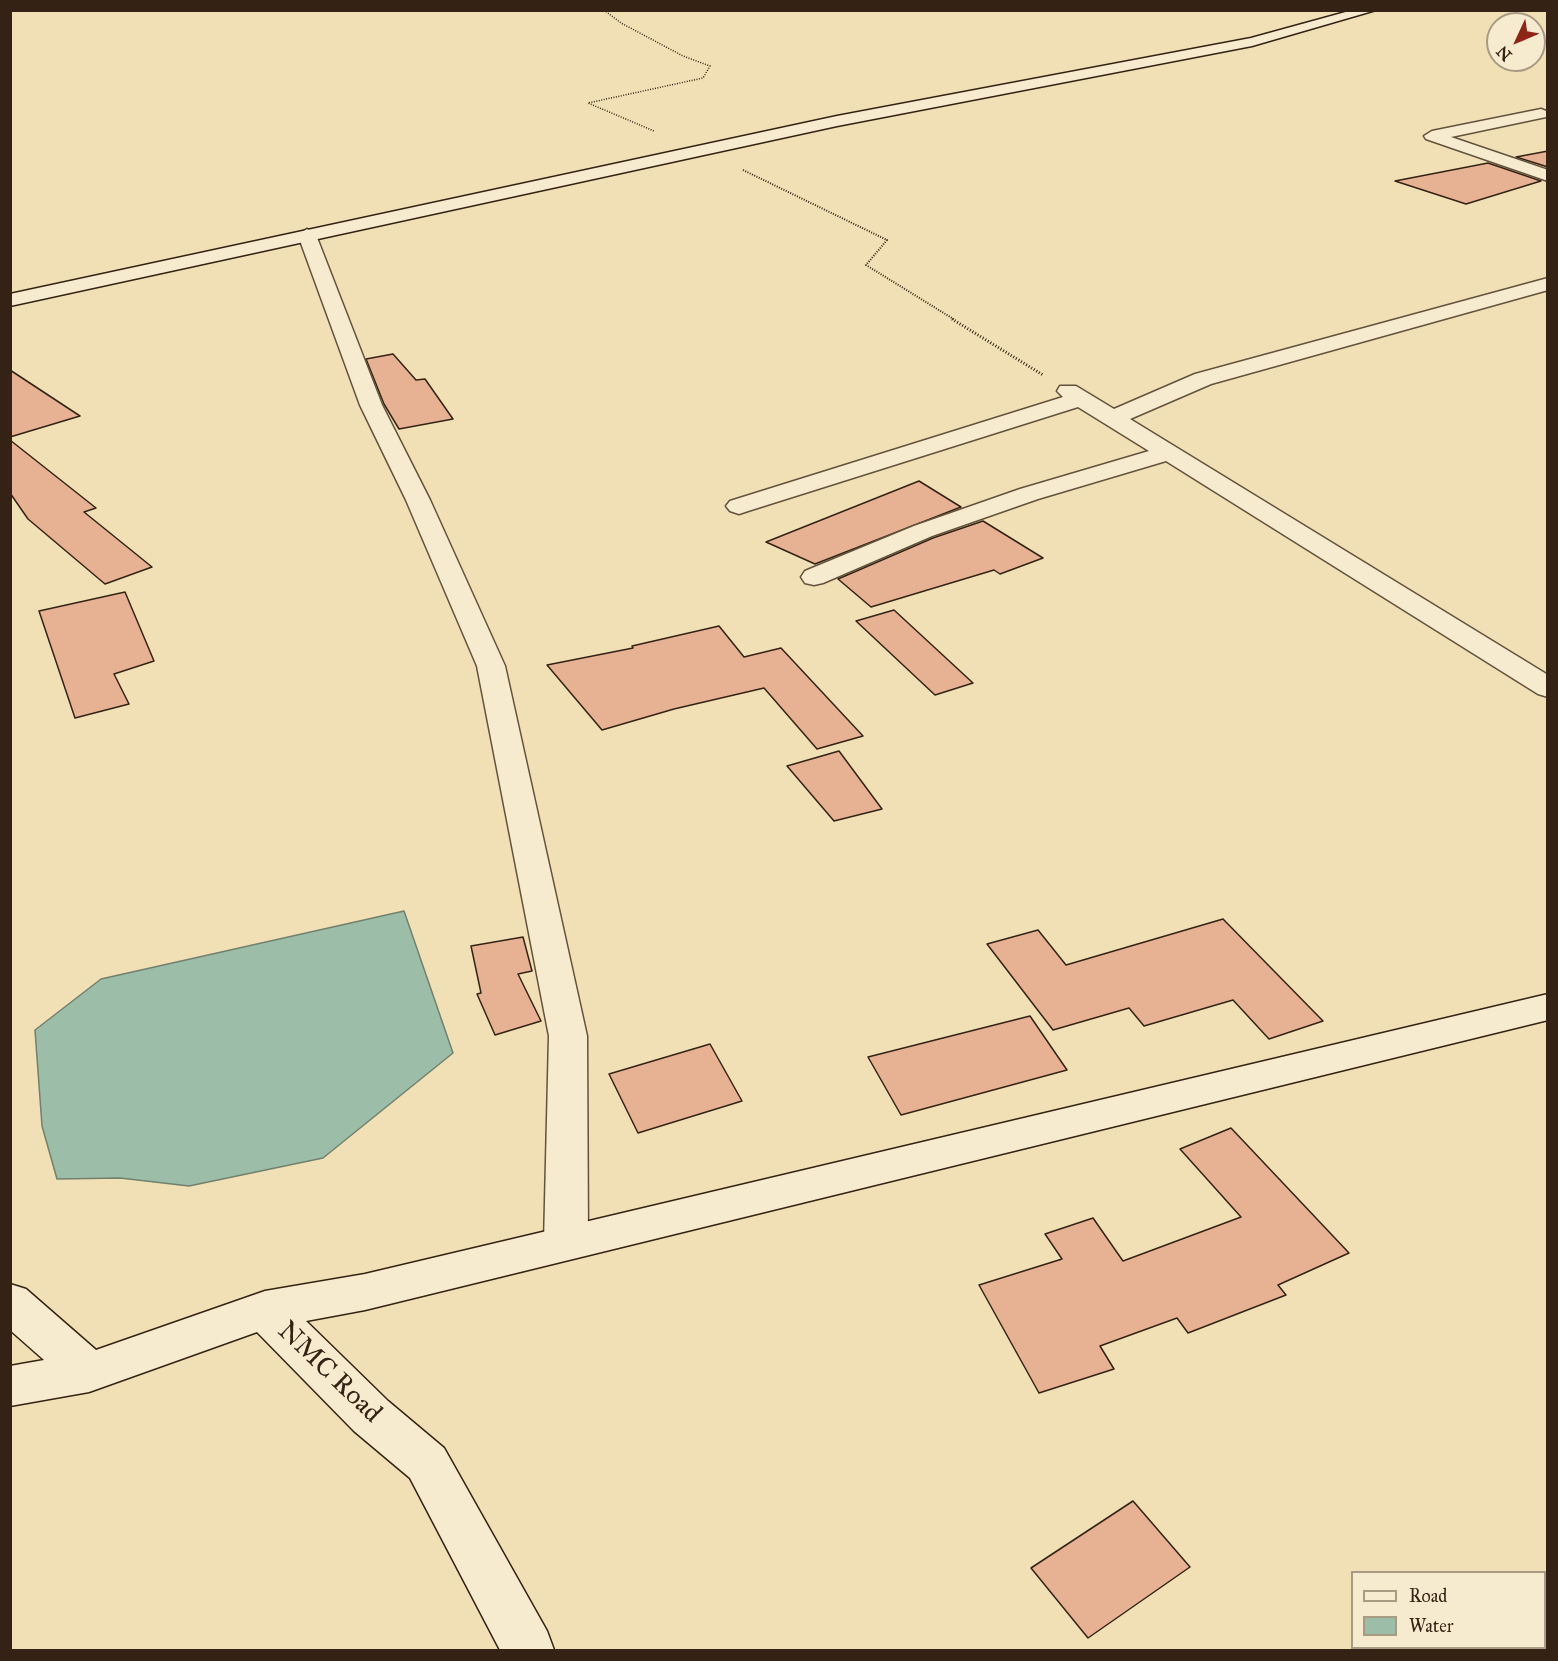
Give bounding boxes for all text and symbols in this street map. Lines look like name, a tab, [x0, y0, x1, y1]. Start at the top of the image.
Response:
north arrow	[1486, 12, 1546, 72]
text: N	[1493, 42, 1516, 65]
street label: NMC Road	[270, 1315, 388, 1431]
legend	[1351, 1571, 1546, 1649]
text: Road	[1409, 1585, 1447, 1607]
text: Water	[1409, 1615, 1453, 1637]

